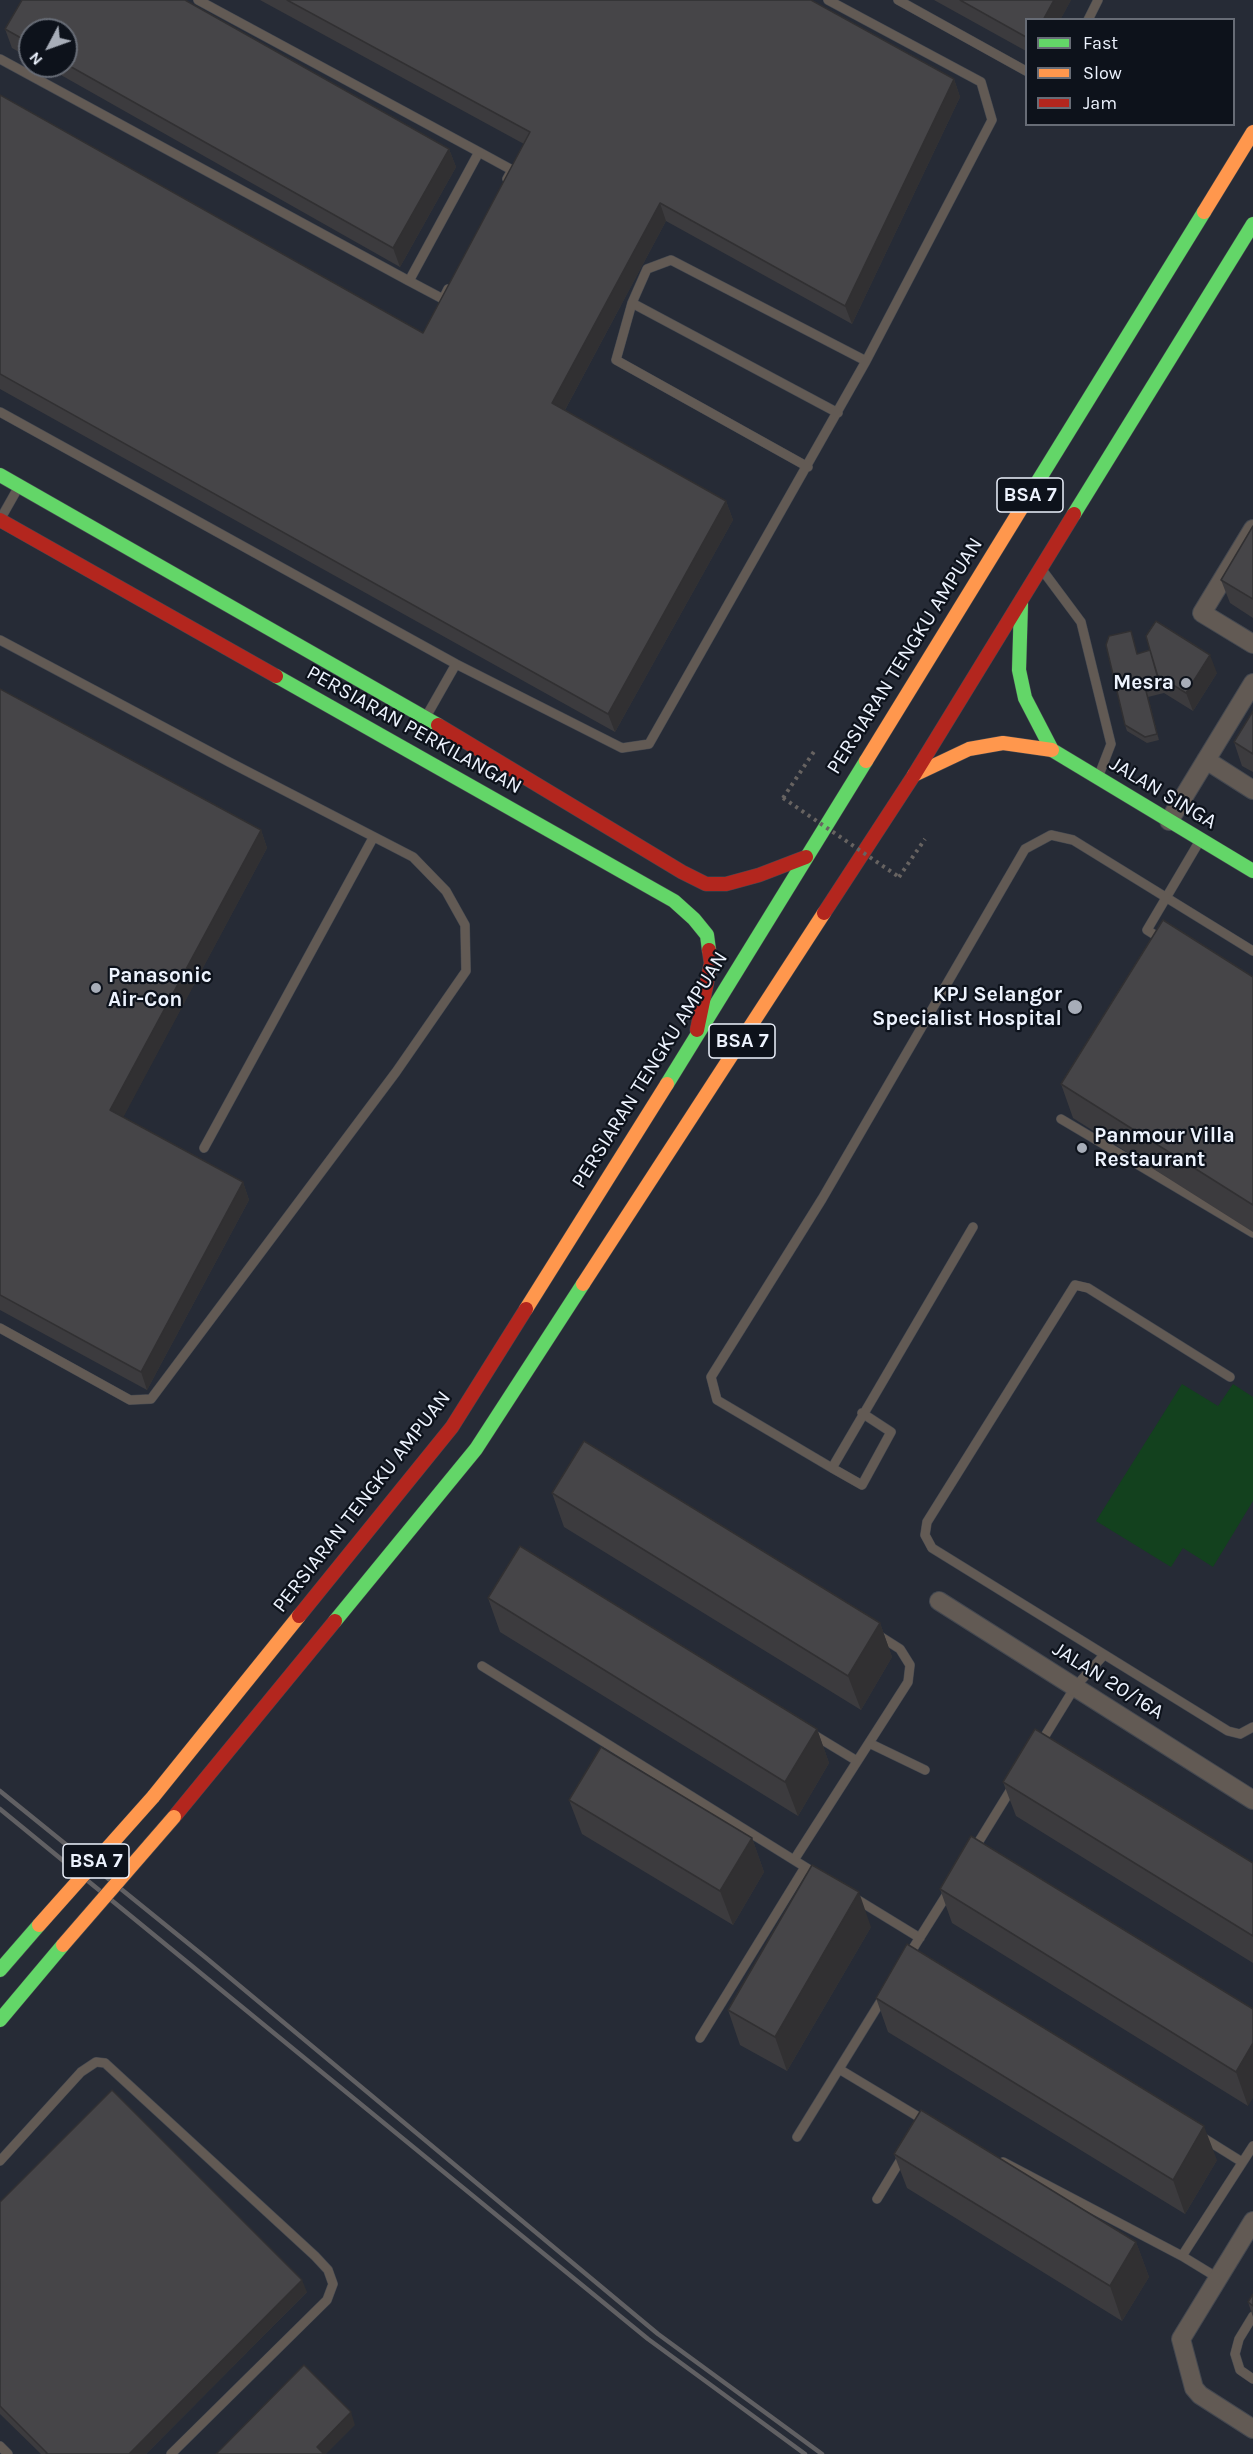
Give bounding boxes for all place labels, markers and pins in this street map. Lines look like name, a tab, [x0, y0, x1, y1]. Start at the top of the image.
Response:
place label: Mesra	[1113, 670, 1174, 696]
marker: Mesra	[1179, 676, 1193, 690]
place label: Panasonic Air-Con	[108, 963, 212, 1013]
marker: Panasonic Air-Con	[89, 981, 103, 995]
place label: KPJ Selangor Specialist Hospital	[872, 982, 1062, 1032]
marker: KPJ Selangor Specialist Hospital	[1066, 998, 1084, 1016]
place label: Panmour Villa Restaurant	[1094, 1123, 1235, 1173]
marker: Panmour Villa Restaurant	[1075, 1141, 1089, 1155]

